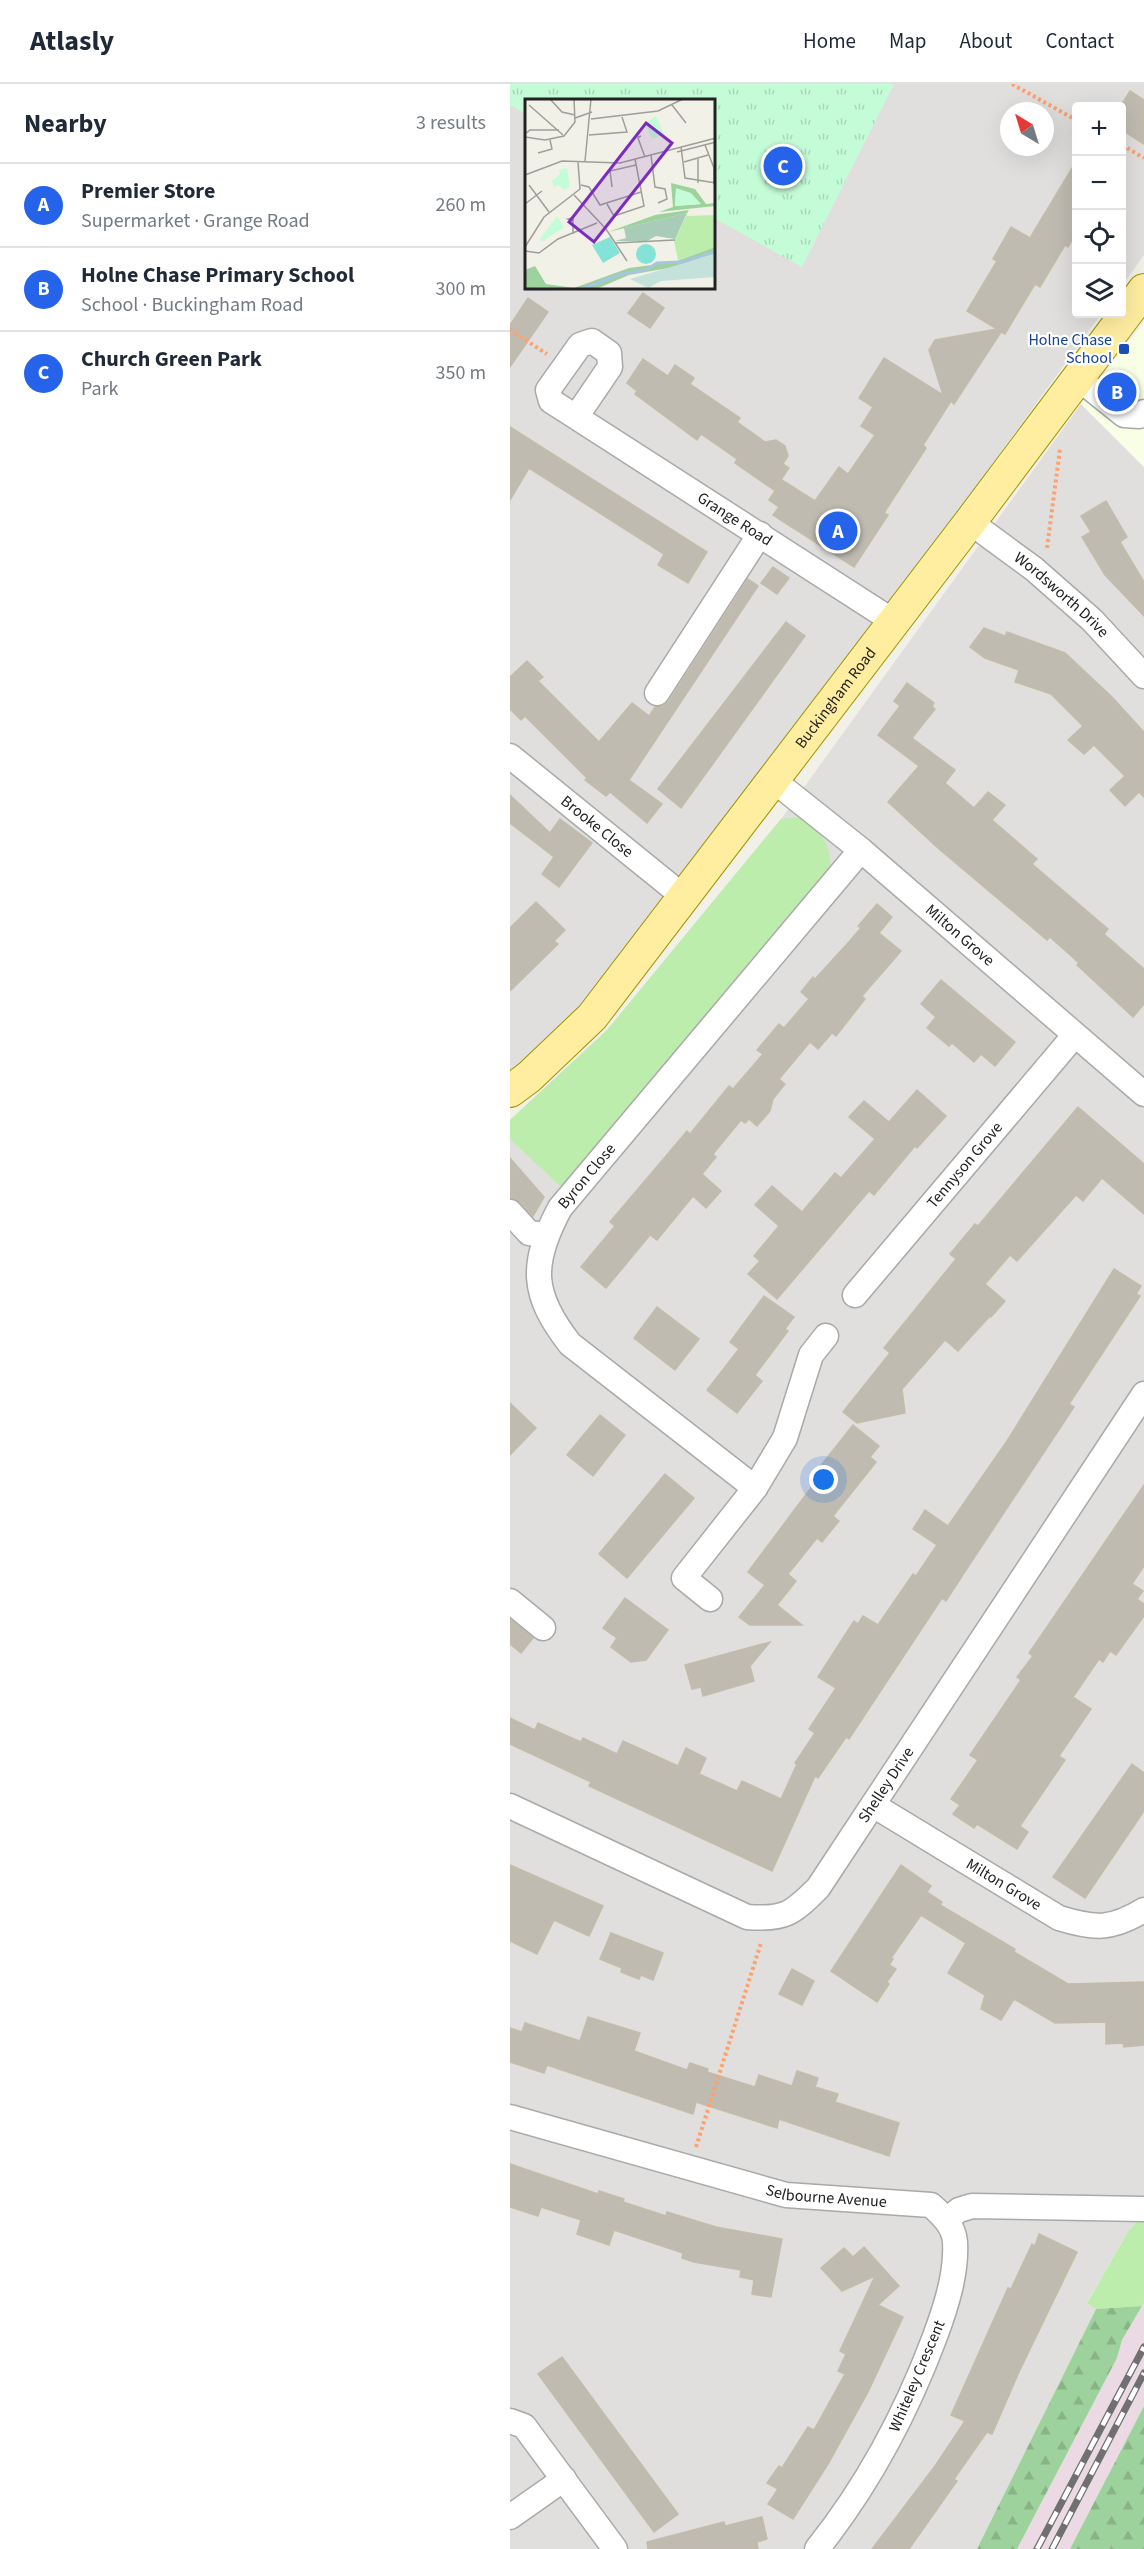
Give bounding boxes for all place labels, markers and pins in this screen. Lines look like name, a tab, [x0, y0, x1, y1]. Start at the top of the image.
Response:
pin: C	[764, 144, 802, 188]
place label: Holne Chase School	[1028, 329, 1112, 369]
marker: Holne Chase School	[1117, 342, 1131, 356]
pin: B	[1098, 370, 1136, 414]
pin: A	[818, 508, 858, 554]

